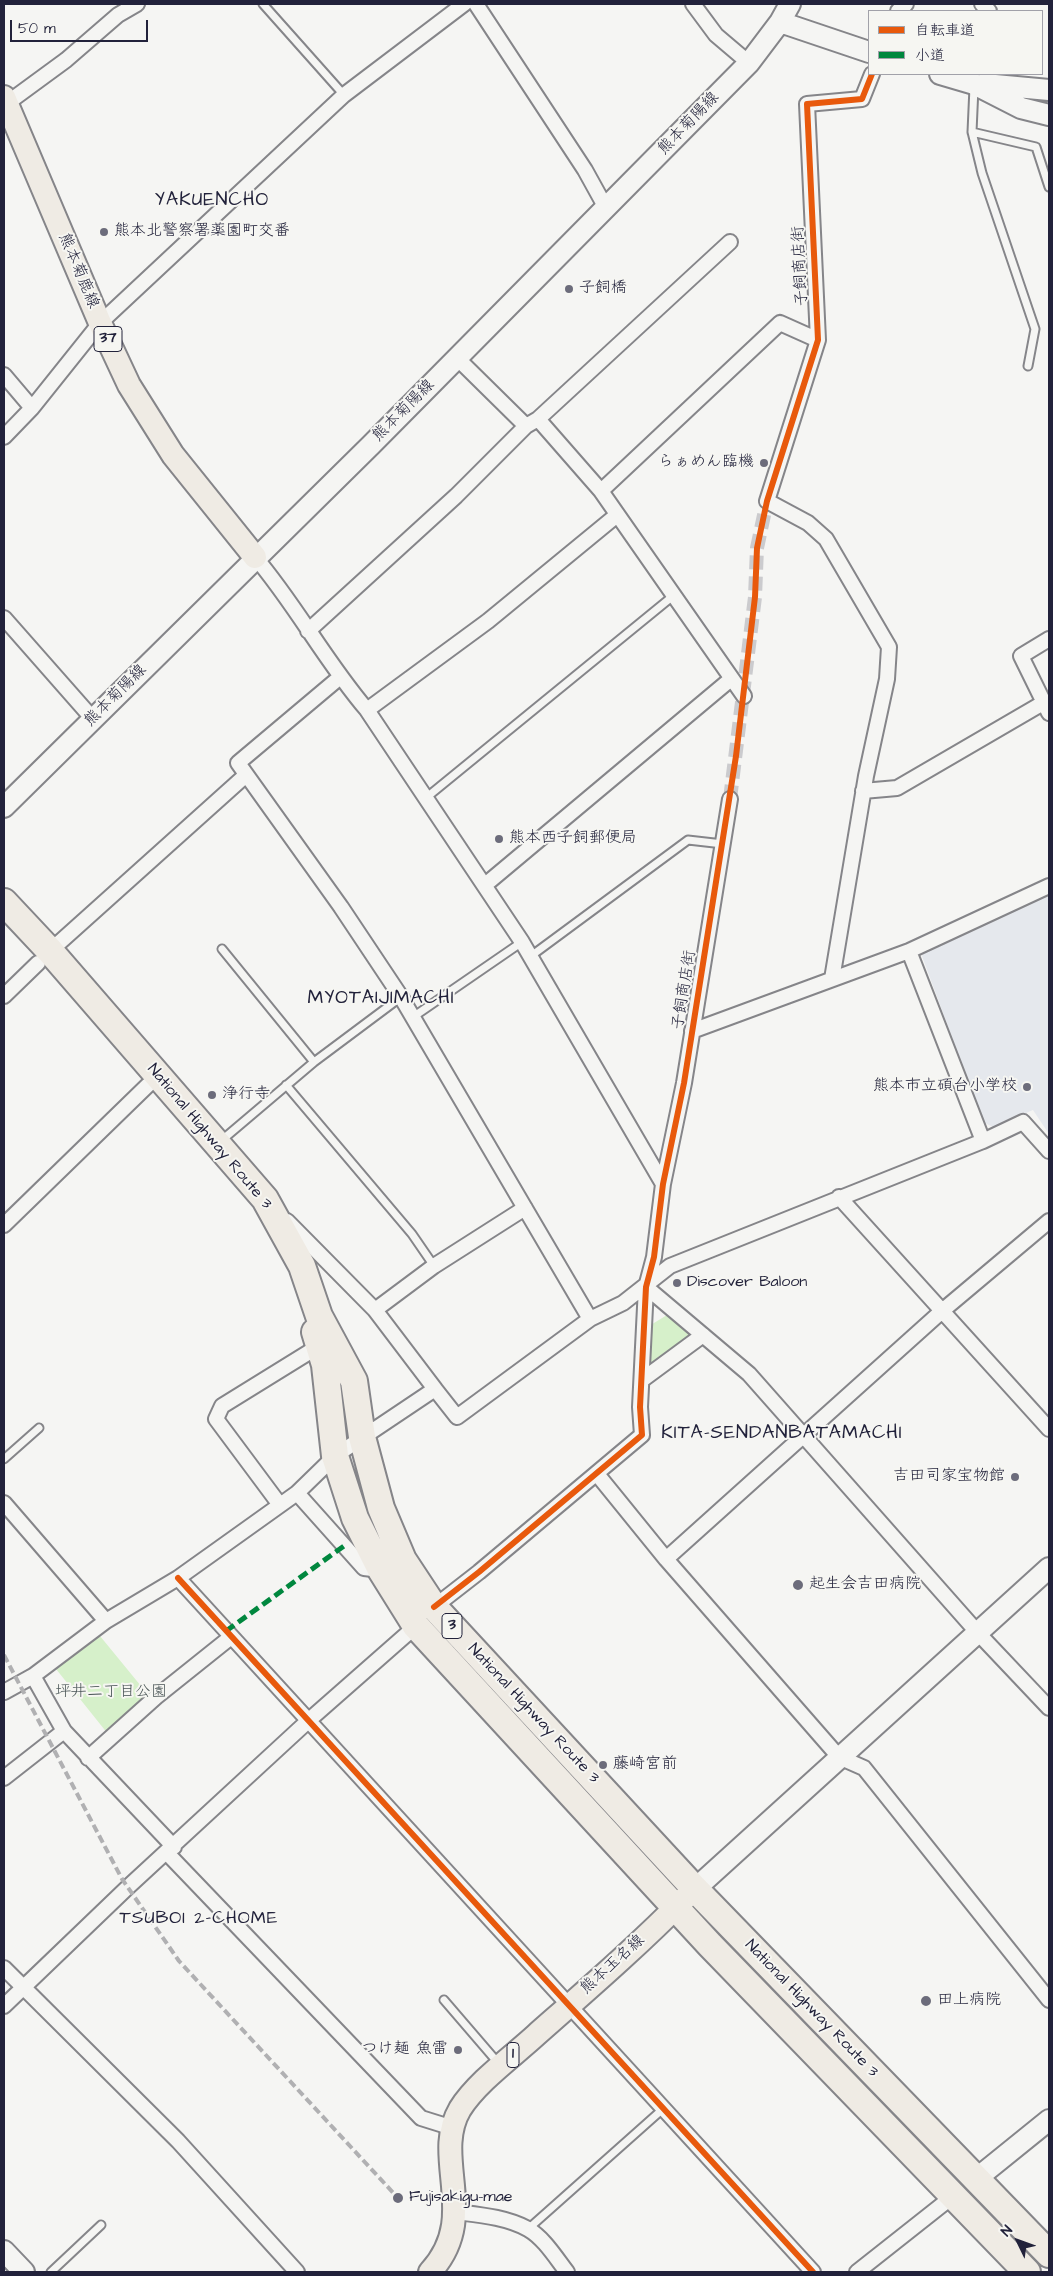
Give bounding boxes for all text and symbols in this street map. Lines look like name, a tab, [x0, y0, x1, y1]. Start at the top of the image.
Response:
scale bar	[12, 10, 150, 42]
legend	[868, 10, 1043, 75]
text: 50 m	[18, 18, 56, 39]
text: 自転車道	[915, 20, 975, 41]
text: 小道	[915, 45, 945, 66]
street label: 熊本菊陽線	[654, 89, 724, 159]
district label: YAKUENCHO	[154, 190, 270, 212]
place label: 熊本北警察署薬園町交番	[114, 222, 290, 242]
marker: 熊本北警察署薬園町交番	[98, 226, 110, 238]
street label: 子飼商店街	[789, 226, 813, 306]
street label: 熊本菊鹿線	[54, 230, 102, 312]
place label: 子飼橋	[579, 279, 627, 299]
marker: 子飼橋	[563, 283, 575, 295]
road number: 37	[94, 326, 122, 352]
street label: 熊本菊陽線	[369, 376, 439, 446]
place label: らぁめん臨機	[658, 453, 754, 473]
marker: らぁめん臨機	[758, 457, 770, 469]
street label: 熊本菊陽線	[81, 661, 151, 731]
place label: 熊本西子飼郵便局	[509, 829, 637, 849]
marker: 熊本西子飼郵便局	[493, 833, 505, 845]
street label: 子飼商店街	[669, 949, 701, 1031]
district label: MYOTAIJIMACHI	[306, 988, 456, 1010]
street label: National Highway Route 3	[143, 1060, 275, 1214]
place label: 熊本市立碩台小学校	[873, 1077, 1017, 1097]
marker: 熊本市立碩台小学校	[1021, 1081, 1033, 1093]
place label: 浄行寺	[222, 1085, 270, 1105]
marker: 浄行寺	[206, 1089, 218, 1101]
place label: Discover Baloon	[687, 1273, 807, 1293]
marker: Discover Baloon	[671, 1277, 683, 1289]
district label: KITA-SENDANBATAMACHI	[659, 1423, 905, 1445]
place label: 吉田司家宝物館	[893, 1467, 1005, 1487]
marker: 吉田司家宝物館	[1009, 1471, 1021, 1483]
place label: 起生会吉田病院	[809, 1575, 921, 1595]
marker: 起生会吉田病院	[791, 1578, 805, 1592]
road number: 3	[442, 1614, 462, 1638]
street label: National Highway Route 3	[463, 1640, 603, 1788]
park label: 坪井二丁目公園	[55, 1683, 167, 1703]
place label: 藤崎宮前	[613, 1755, 677, 1775]
marker: 藤崎宮前	[597, 1759, 609, 1771]
district label: TSUBOI 2-CHOME	[118, 1908, 280, 1930]
street label: 熊本玉名線	[577, 1931, 649, 1999]
street label: National Highway Route 3	[740, 1936, 882, 2082]
place label: 田上病院	[937, 1991, 1001, 2011]
marker: 田上病院	[919, 1994, 933, 2008]
place label: つけ麺 魚雷	[362, 2040, 448, 2060]
road number: 1	[507, 2042, 519, 2068]
marker: つけ麺 魚雷	[452, 2044, 464, 2056]
place label: Fujisakigu-mae	[409, 2188, 512, 2208]
marker: Fujisakigu-mae	[391, 2191, 405, 2205]
north arrow	[993, 2216, 1043, 2266]
text: N	[996, 2221, 1017, 2241]

